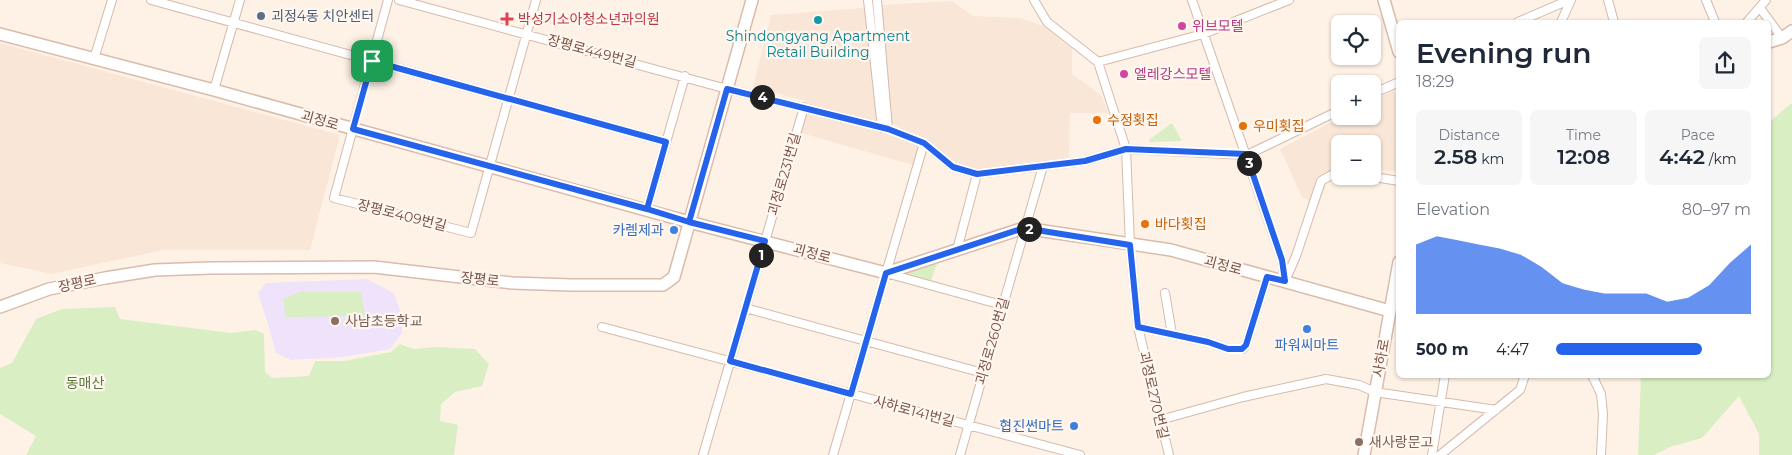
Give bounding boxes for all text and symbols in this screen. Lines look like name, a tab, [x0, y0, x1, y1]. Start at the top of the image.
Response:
place label: 괴정4동 치안센터	[271, 7, 374, 25]
marker: 괴정4동 치안센터	[255, 10, 267, 22]
place label: 박성기소아청소년과의원	[518, 10, 660, 28]
marker: 박성기소아청소년과의원	[500, 12, 514, 26]
marker: Shindongyang Apartment Retail Building	[812, 14, 824, 26]
map controls	[1331, 15, 1381, 185]
button: locate	[1331, 15, 1381, 65]
place label: 위브모텔	[1192, 17, 1244, 35]
marker: 위브모텔	[1176, 20, 1188, 32]
place label: Shindongyang Apartment Retail Building	[726, 27, 911, 61]
street label: 장평로449번길	[546, 30, 638, 72]
text: Evening run	[1416, 36, 1591, 70]
button: share	[1699, 37, 1751, 89]
pin	[351, 40, 393, 82]
icon: arrive	[358, 47, 386, 75]
place label: 엘레강스모텔	[1134, 65, 1211, 83]
marker: 엘레강스모텔	[1118, 68, 1130, 80]
text: 18:29	[1416, 72, 1454, 91]
button: +	[1331, 75, 1381, 125]
pin: 4	[750, 84, 774, 110]
text: 4	[758, 88, 767, 106]
street label: 괴정로	[299, 106, 341, 134]
place label: 수정횟집	[1107, 111, 1159, 129]
marker: 수정횟집	[1091, 114, 1103, 126]
place label: 우미횟집	[1253, 117, 1305, 135]
marker: 우미횟집	[1237, 120, 1249, 132]
text: Distance	[1438, 126, 1500, 144]
text: Time	[1566, 126, 1601, 144]
text: Pace	[1681, 126, 1715, 144]
street label: 괴정로231번길	[764, 131, 804, 217]
button: −	[1331, 135, 1381, 185]
text: 2.58	[1434, 144, 1478, 169]
text: 12:08	[1557, 144, 1610, 169]
text: 4:42	[1659, 144, 1705, 169]
pin: 3	[1236, 150, 1262, 176]
text: km	[1478, 150, 1504, 168]
text: /km	[1705, 150, 1737, 168]
text: 3	[1245, 154, 1254, 172]
street label: 장평로409번길	[355, 195, 449, 235]
text: Elevation	[1416, 200, 1490, 219]
text: 80–97 m	[1682, 200, 1751, 219]
place label: 바다횟집	[1155, 215, 1207, 233]
pin: 2	[1016, 216, 1042, 242]
marker: 바다횟집	[1139, 218, 1151, 230]
text: 2	[1025, 220, 1034, 238]
place label: 카렘제과	[612, 221, 664, 239]
marker: 카렘제과	[668, 224, 680, 236]
street label: 괴정로	[791, 239, 833, 267]
pin: 1	[748, 242, 774, 268]
text: 1	[759, 246, 764, 264]
street label: 괴정로	[1202, 251, 1244, 279]
street label: 장평로	[460, 268, 500, 290]
street label: 장평로	[56, 270, 98, 296]
street label: 괴정로260번길	[971, 295, 1013, 387]
place label: 사남초등학교	[345, 312, 422, 330]
marker: 사남초등학교	[329, 315, 341, 327]
marker: 파워씨마트	[1301, 323, 1313, 335]
place label: 파워씨마트	[1275, 336, 1339, 354]
street label: 사하로	[1369, 337, 1393, 379]
text: 500 m	[1416, 340, 1469, 359]
text: 4:47	[1496, 340, 1529, 359]
street label: 괴정로270번길	[1135, 349, 1173, 441]
park label: 동매산	[66, 374, 104, 392]
street label: 사하로141번길	[871, 392, 957, 430]
place label: 협진썬마트	[1000, 417, 1064, 435]
marker: 협진썬마트	[1068, 420, 1080, 432]
place label: 새사랑문고	[1369, 433, 1434, 451]
marker: 새사랑문고	[1353, 436, 1365, 448]

